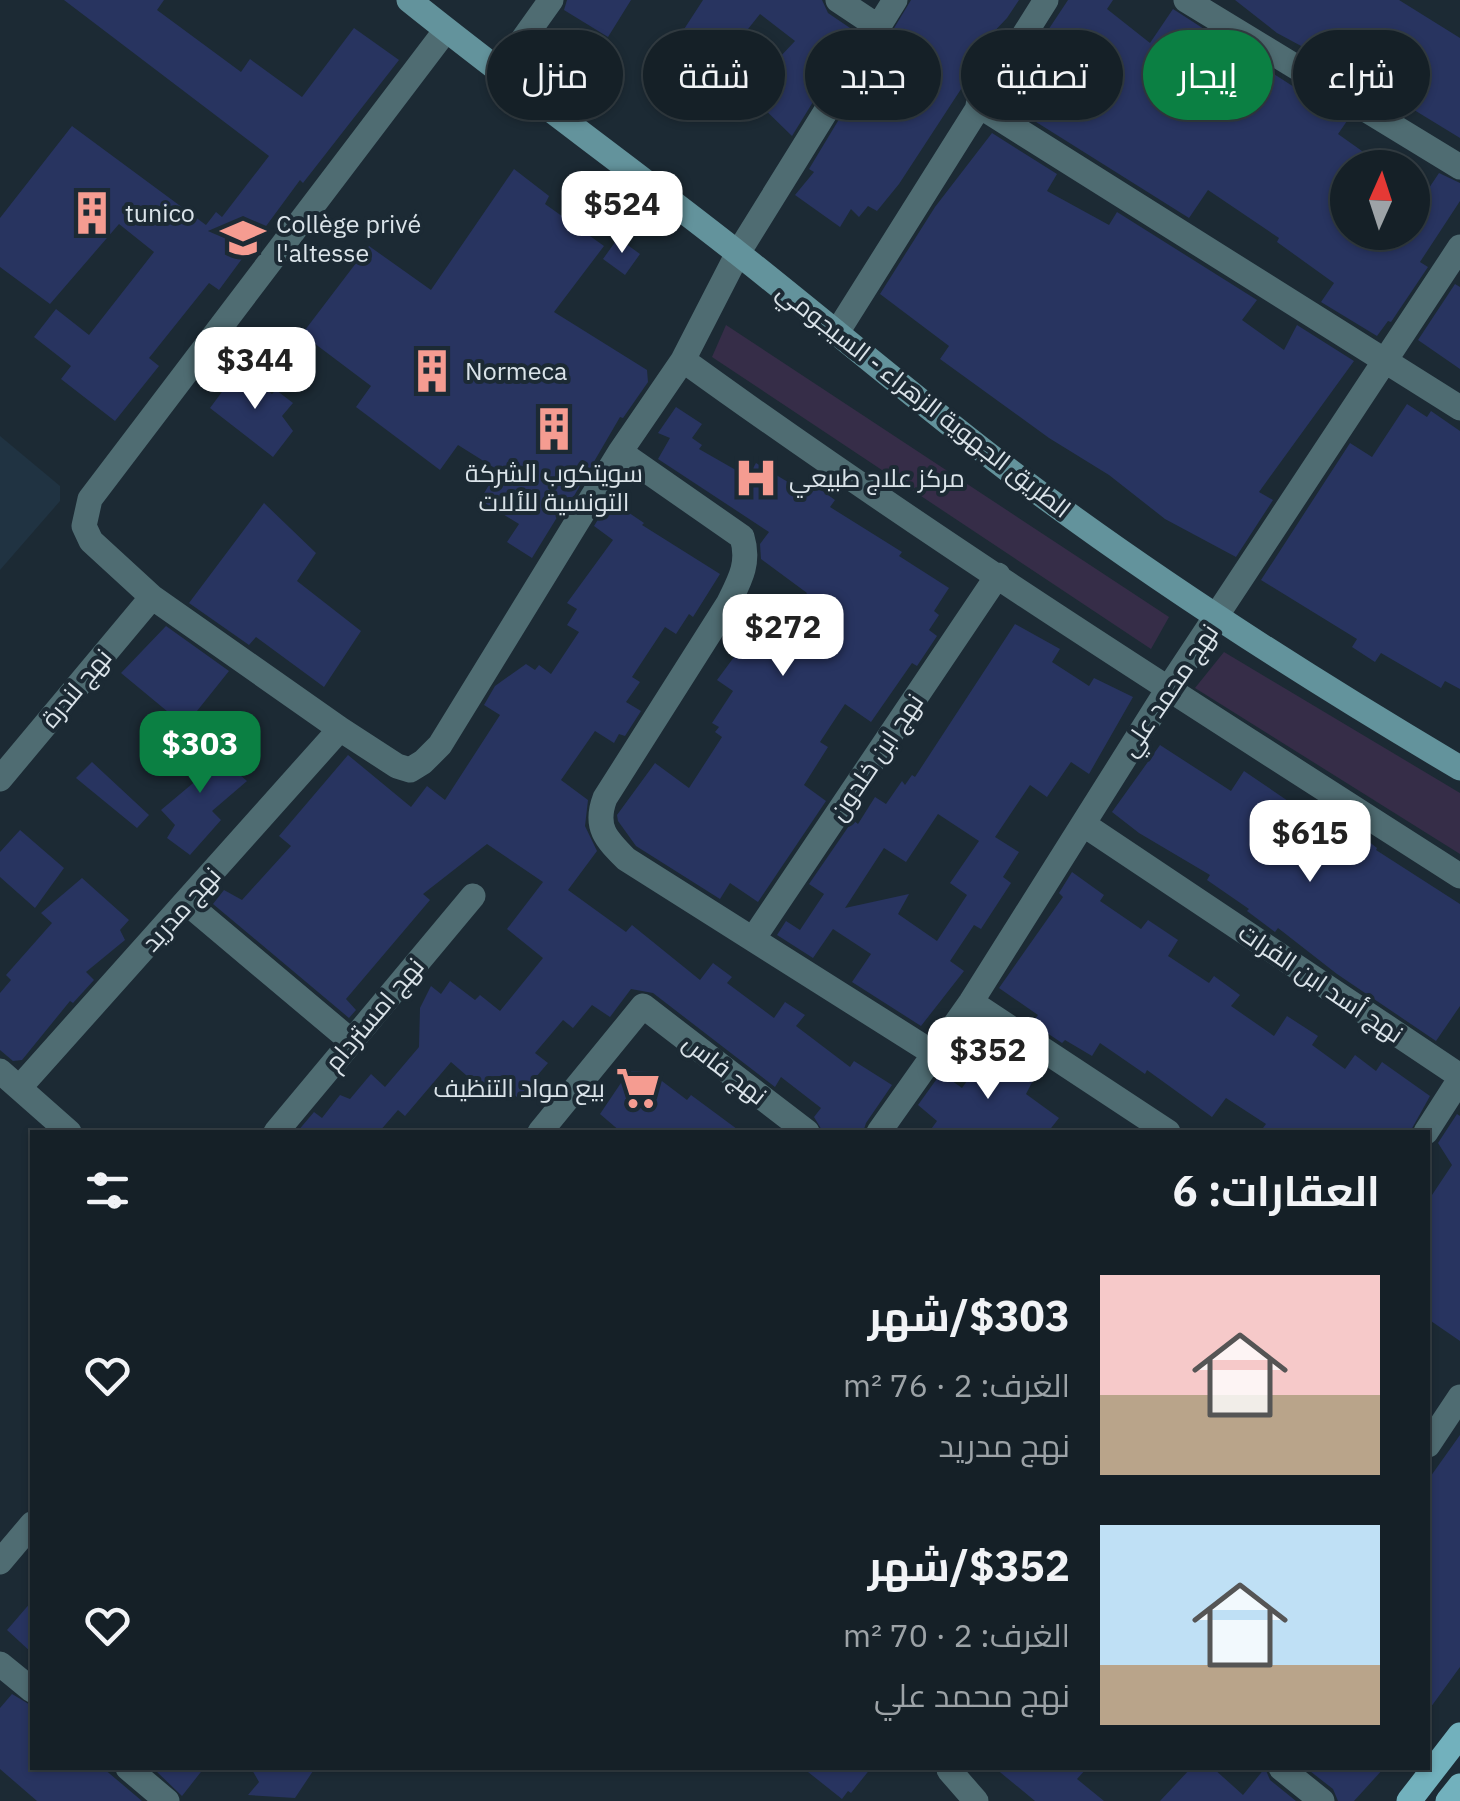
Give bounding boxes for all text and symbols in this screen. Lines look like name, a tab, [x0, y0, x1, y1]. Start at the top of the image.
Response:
chip: منزل	[487, 30, 623, 120]
chip: شقة	[643, 30, 785, 120]
chip: جديد	[805, 30, 941, 120]
chip: تصفية	[961, 30, 1123, 120]
chip: إيجار	[1143, 30, 1273, 120]
chip: شراء	[1293, 30, 1430, 120]
north arrow	[1330, 150, 1430, 250]
map controls	[1330, 150, 1430, 250]
pin: $524	[563, 171, 681, 256]
text: $524	[584, 182, 660, 224]
building icon: tunico	[68, 189, 116, 237]
place label: tunico	[125, 196, 195, 229]
place label: Collège privé l'altesse	[276, 207, 421, 269]
school or university icon: Collège privé l'altesse	[219, 214, 267, 262]
street label: الطريق الجهوية الزهراء - السيجومي	[768, 275, 1078, 528]
pin: $344	[196, 327, 314, 412]
text: $344	[217, 338, 293, 380]
building icon: Normeca	[408, 347, 456, 395]
place label: Normeca	[465, 354, 567, 387]
building icon: سويتكوب الشركة التونسية للألات	[530, 405, 578, 453]
hospital icon: مركز علاج طبيعي	[732, 454, 780, 502]
place label: سويتكوب الشركة التونسية للألات	[465, 456, 643, 518]
place label: مركز علاج طبيعي	[789, 461, 965, 498]
pin: $272	[724, 594, 842, 679]
text: $272	[745, 605, 821, 647]
street label: نهج محمد علي	[1112, 617, 1228, 765]
street label: نهج لندرة	[33, 641, 119, 735]
street label: نهج ابن خلدون	[821, 687, 931, 827]
pin: $303	[141, 711, 259, 796]
text: $303	[162, 722, 238, 764]
pin: $615	[1251, 800, 1369, 885]
text: $615	[1272, 811, 1348, 853]
street label: نهج مدريد	[134, 859, 228, 959]
street label: نهج أسد ابن الفرات	[1232, 915, 1410, 1051]
street label: نهج امستردام	[317, 950, 432, 1079]
pin: $352	[929, 1017, 1047, 1102]
street label: نهج فاس	[676, 1026, 774, 1112]
text: $352	[950, 1028, 1026, 1070]
supermarket icon: بيع مواد التنظيف	[614, 1064, 662, 1112]
place label: بيع مواد التنظيف	[433, 1071, 605, 1105]
icon: filters	[80, 1163, 135, 1218]
text: العقارات: 6	[1173, 1163, 1380, 1218]
text: $303/شهر	[868, 1288, 1070, 1343]
icon: home	[1180, 1315, 1300, 1435]
icon: heart	[80, 1348, 135, 1403]
text: الغرف: 2 · 76 m²	[843, 1364, 1070, 1406]
text: نهج مدريد	[938, 1424, 1070, 1466]
text: $352/شهر	[868, 1538, 1070, 1593]
icon: home	[1180, 1565, 1300, 1685]
icon: heart	[80, 1598, 135, 1653]
text: الغرف: 2 · 70 m²	[843, 1614, 1070, 1656]
text: نهج محمد علي	[874, 1674, 1070, 1716]

